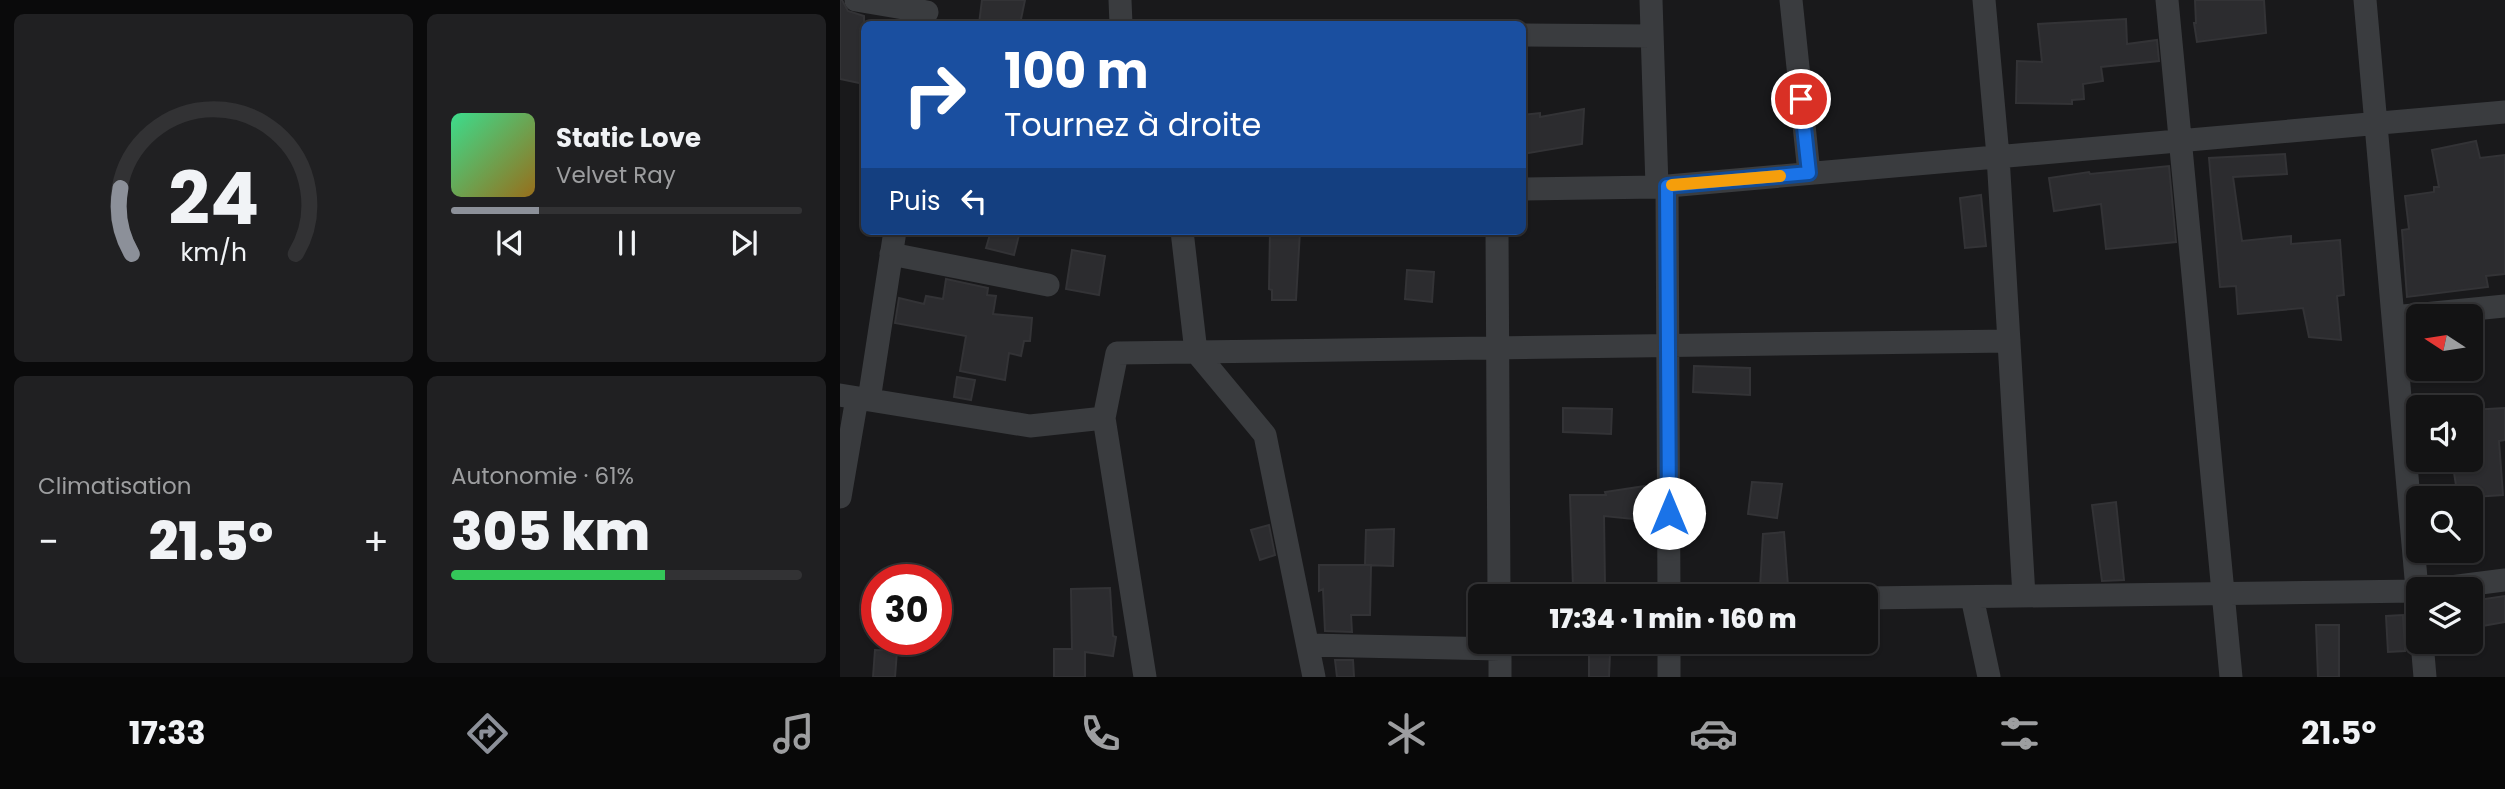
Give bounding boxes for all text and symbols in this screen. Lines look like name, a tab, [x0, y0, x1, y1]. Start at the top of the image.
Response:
text: 100 m	[1004, 37, 1149, 105]
icon: right	[889, 49, 980, 140]
pin	[1771, 69, 1831, 129]
icon: arrive	[1782, 80, 1820, 118]
text: Tournez à droite	[1004, 102, 1261, 147]
text: Static Love	[556, 120, 701, 156]
text: 24	[168, 148, 259, 249]
text: Velvet Ray	[556, 159, 676, 191]
icon: left	[955, 182, 993, 220]
text: Puis	[889, 183, 941, 219]
icon: previous	[491, 224, 529, 262]
icon: pause	[608, 224, 646, 262]
icon: next	[725, 224, 763, 262]
text: km/h	[180, 235, 247, 270]
north arrow	[2406, 304, 2483, 382]
map controls	[2406, 304, 2483, 654]
button: sound	[2406, 395, 2483, 472]
text: Autonomie · 61%	[451, 460, 634, 492]
text: Climatisation	[38, 470, 191, 502]
position arrow	[1632, 476, 1706, 550]
button: search	[2406, 486, 2483, 563]
text: 305 km	[451, 495, 650, 568]
text: 21.5°	[149, 505, 273, 578]
text: −	[38, 515, 59, 568]
text: +	[363, 515, 389, 568]
speed limit sign: 30	[861, 564, 952, 655]
button: layers	[2406, 577, 2483, 654]
text: 17:34 · 1 min · 160 m	[1549, 601, 1797, 637]
icon: directions	[463, 709, 512, 758]
icon: music	[769, 709, 818, 758]
icon: phone	[1076, 709, 1125, 758]
icon: climate	[1382, 709, 1431, 758]
icon: car	[1689, 709, 1738, 758]
icon: filters	[1995, 709, 2044, 758]
text: 17:33	[129, 710, 206, 755]
text: 21.5°	[2301, 710, 2376, 755]

